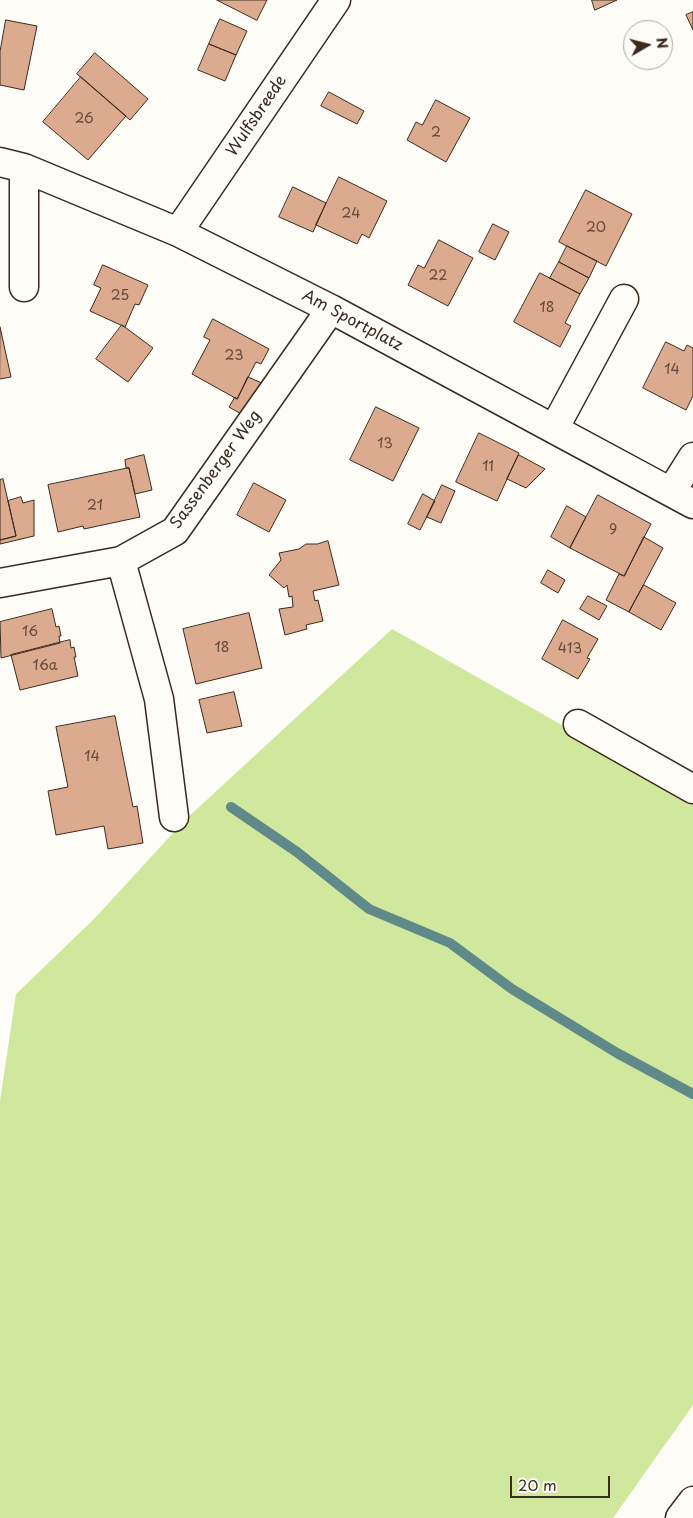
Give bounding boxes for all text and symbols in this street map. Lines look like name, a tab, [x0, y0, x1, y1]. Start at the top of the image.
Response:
north arrow	[623, 20, 673, 70]
text: N	[651, 36, 674, 50]
street label: Wulfsbreede	[223, 72, 291, 160]
house number: 26	[74, 111, 94, 127]
house number: 2	[431, 125, 441, 141]
house number: 24	[342, 206, 360, 222]
house number: 20	[586, 220, 606, 236]
house number: 22	[429, 268, 447, 284]
street label: Am Sportplatz	[298, 286, 406, 356]
house number: 25	[111, 288, 129, 304]
house number: 18	[539, 300, 555, 316]
house number: 23	[225, 348, 243, 364]
house number: 14	[664, 362, 680, 378]
street label: Sassenberger Weg	[167, 407, 265, 533]
house number: 13	[377, 436, 393, 452]
house number: 11	[482, 459, 494, 475]
house number: 21	[87, 498, 103, 514]
house number: 9	[609, 522, 617, 538]
house number: 16	[22, 624, 38, 640]
house number: 18	[214, 640, 230, 656]
house number: 413	[558, 641, 582, 657]
house number: 16a	[33, 658, 57, 674]
house number: 14	[84, 749, 100, 765]
scale bar	[513, 1466, 613, 1498]
text: 20 m	[518, 1473, 557, 1496]

